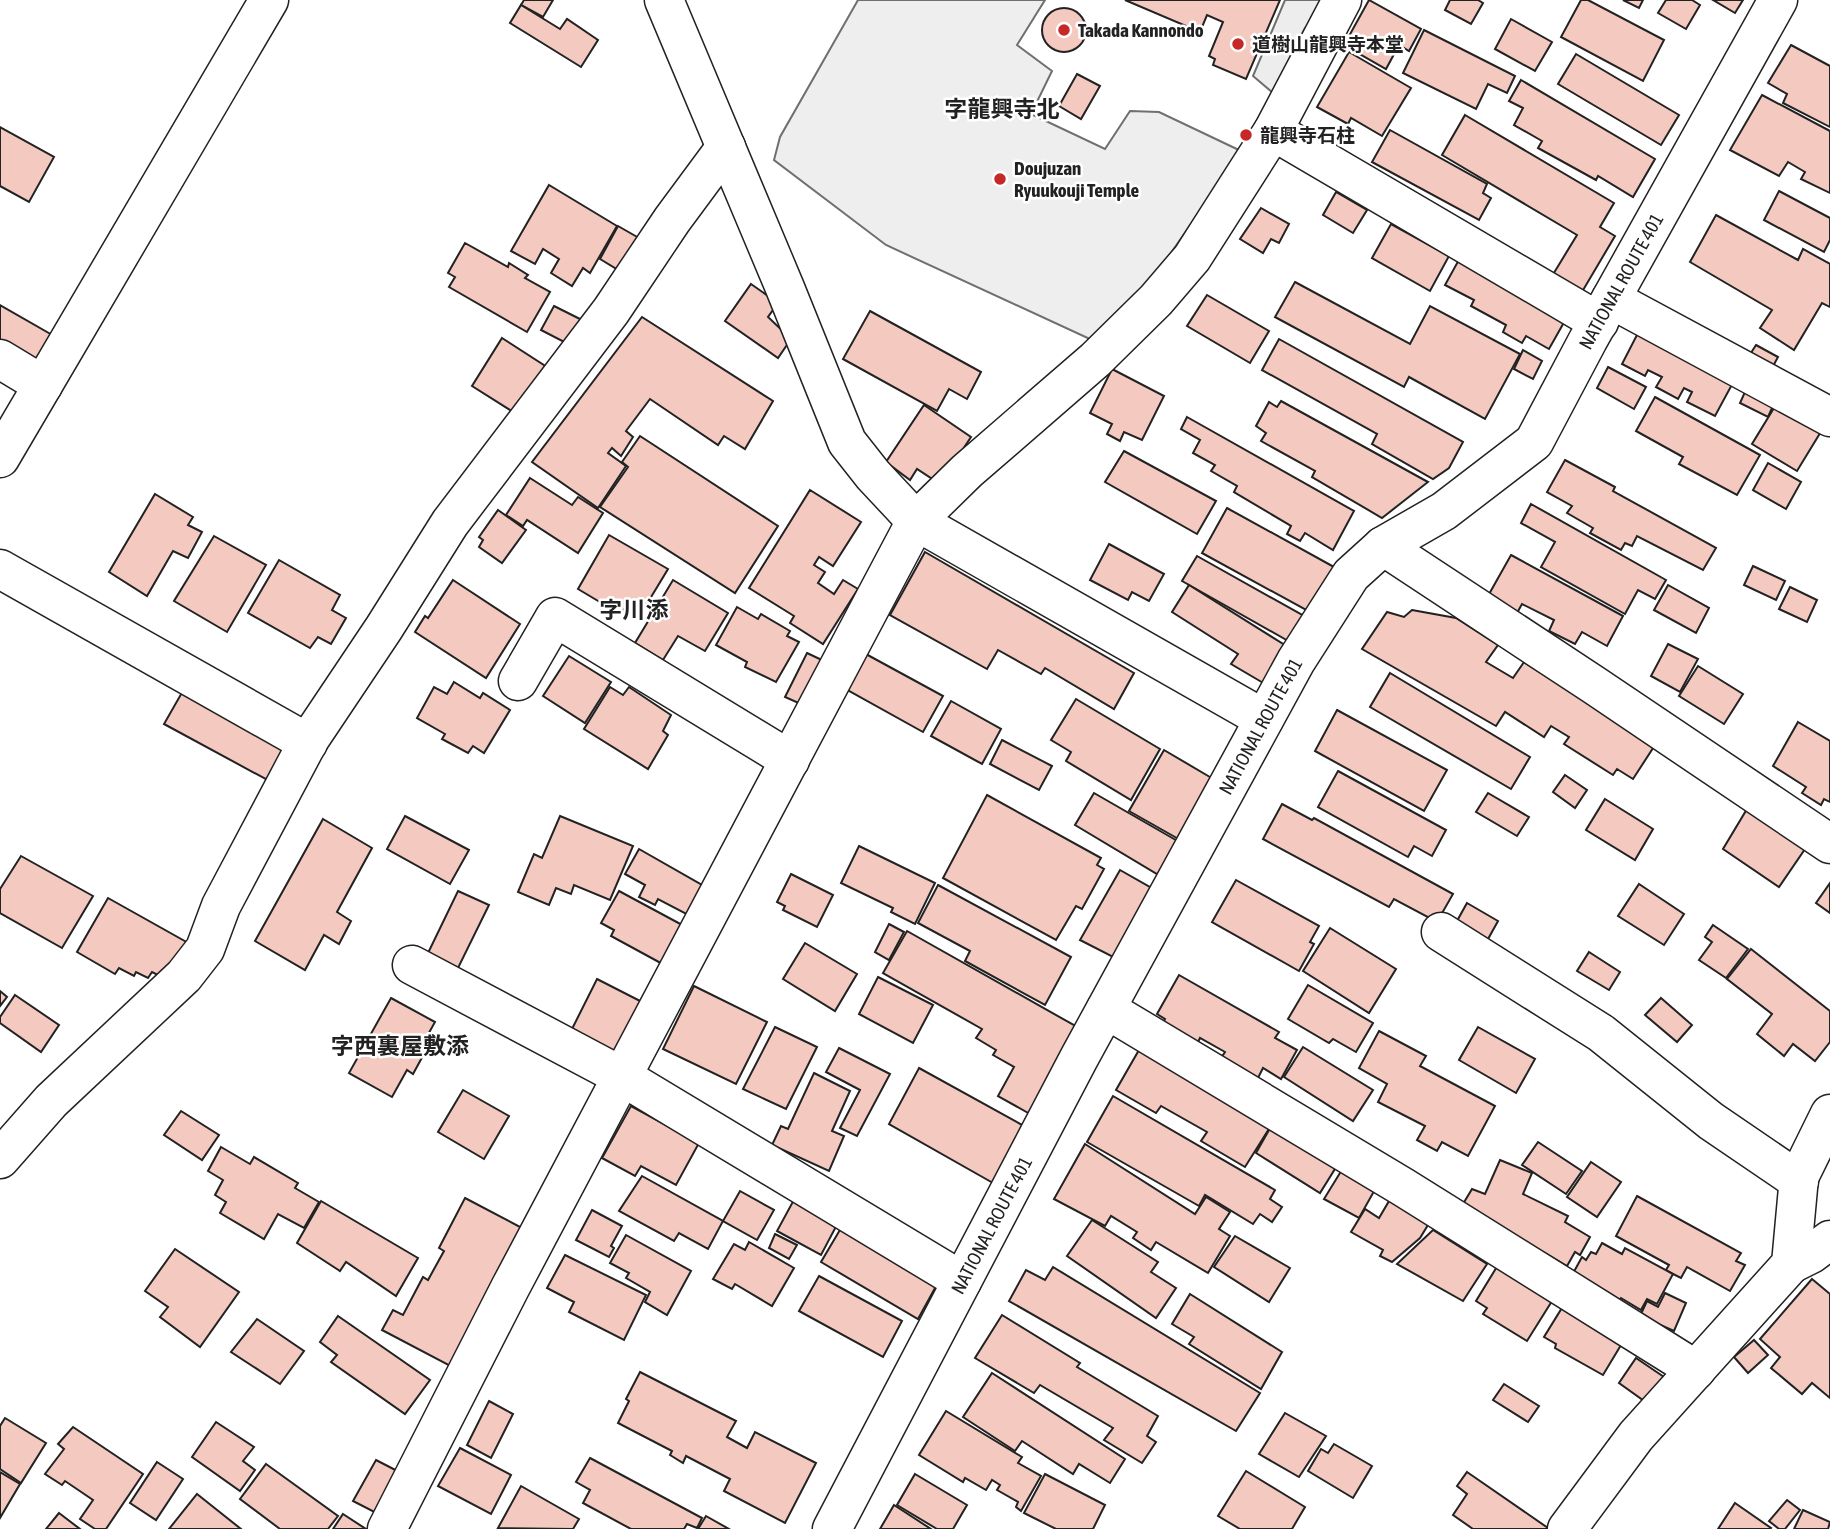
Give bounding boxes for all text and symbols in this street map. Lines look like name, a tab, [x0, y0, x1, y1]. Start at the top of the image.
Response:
place label: Takada Kannondo	[1078, 19, 1204, 41]
marker: Takada Kannondo	[1056, 22, 1072, 38]
place label: 道樹山龍興寺本堂	[1252, 33, 1404, 55]
marker: 道樹山龍興寺本堂	[1230, 36, 1246, 52]
district label: 字龍興寺北	[945, 96, 1060, 122]
place label: 龍興寺石柱	[1260, 124, 1355, 146]
marker: 龍興寺石柱	[1238, 127, 1254, 143]
place label: Doujuzan Ryuukouji Temple	[1014, 157, 1139, 201]
marker: Doujuzan Ryuukouji Temple	[992, 171, 1008, 187]
street label: NATIONAL ROUTE 401	[1574, 209, 1668, 353]
district label: 字川添	[600, 597, 669, 623]
street label: NATIONAL ROUTE 401	[1214, 654, 1307, 798]
district label: 字西裏屋敷添	[331, 1033, 469, 1059]
street label: NATIONAL ROUTE 401	[946, 1153, 1036, 1298]

